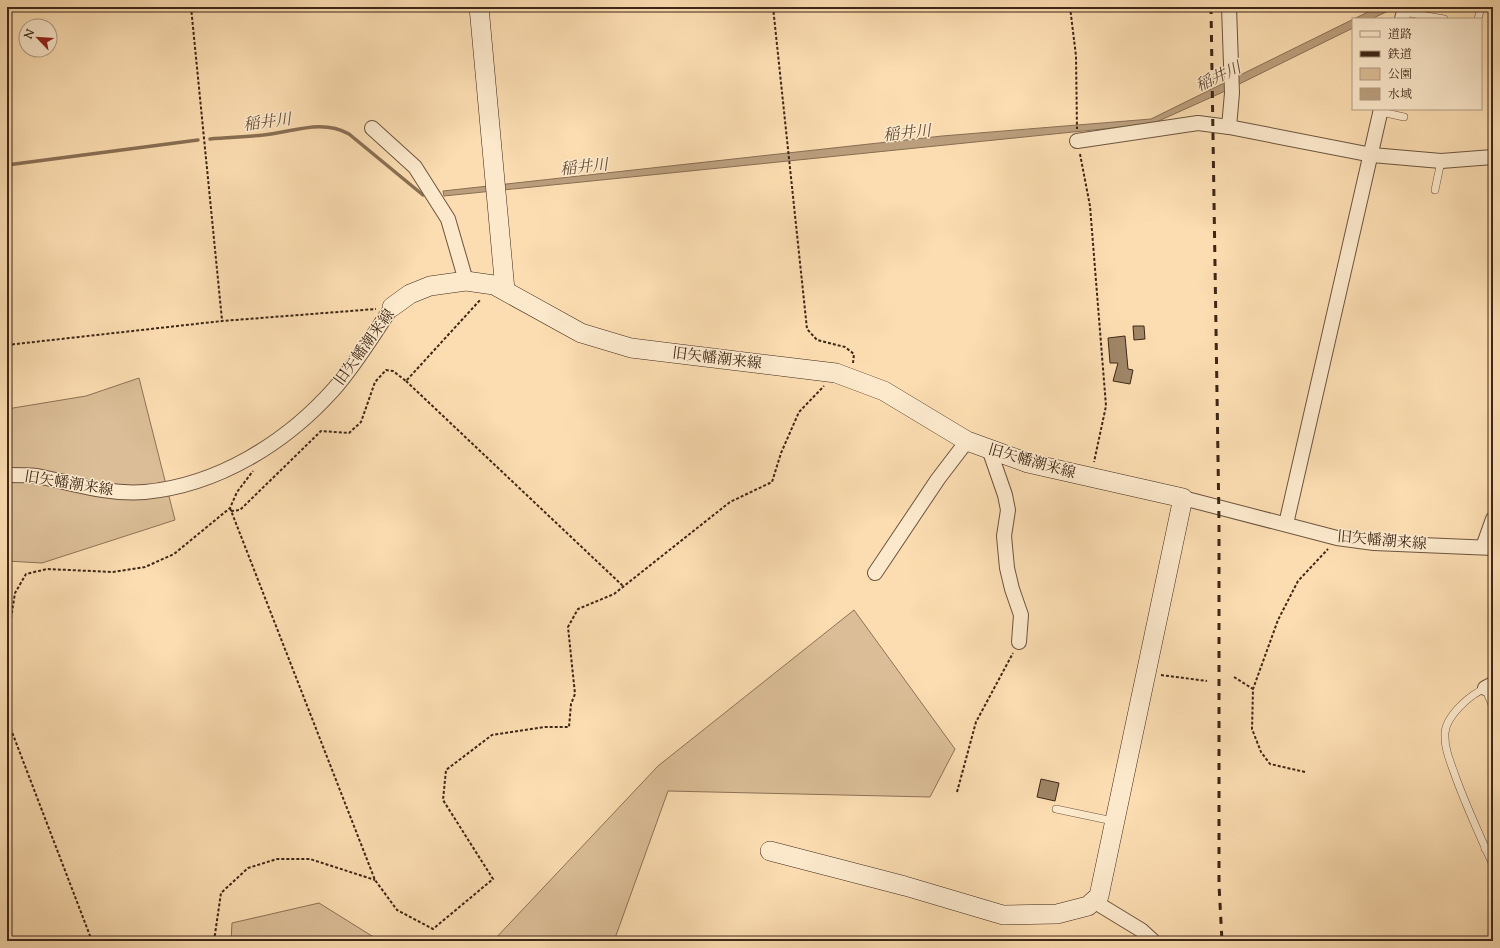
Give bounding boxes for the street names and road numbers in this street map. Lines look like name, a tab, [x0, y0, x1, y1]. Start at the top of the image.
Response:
street label: 旧矢幡潮来線	[330, 305, 400, 390]
street label: 旧矢幡潮来線	[671, 344, 763, 375]
street label: 旧矢幡潮来線	[985, 440, 1078, 485]
street label: 旧矢幡潮来線	[23, 467, 115, 502]
street label: 旧矢幡潮来線	[1336, 527, 1428, 556]

